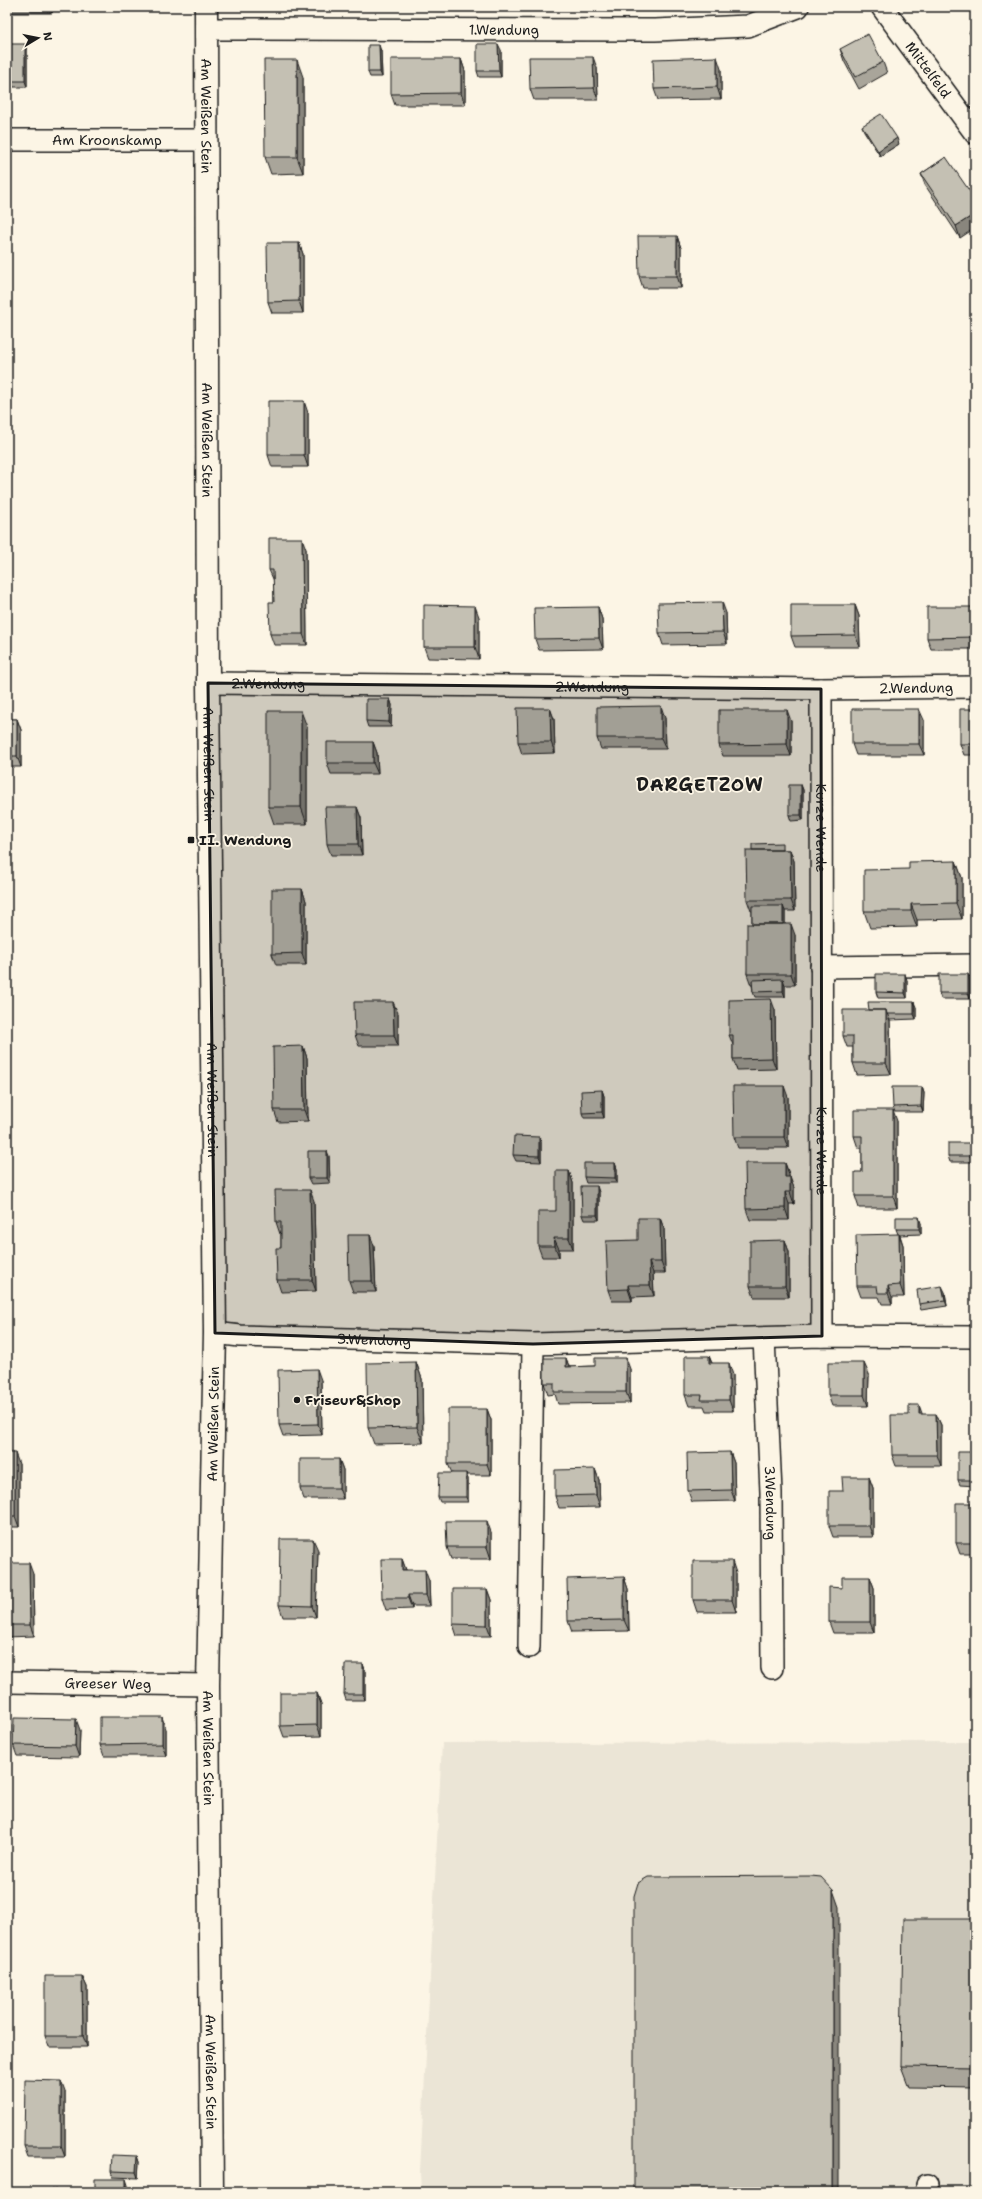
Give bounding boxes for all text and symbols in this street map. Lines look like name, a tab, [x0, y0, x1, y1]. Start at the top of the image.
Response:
north arrow	[18, 18, 58, 58]
street label: 1.Wendung	[469, 21, 539, 39]
text: N	[39, 31, 56, 42]
street label: Mittelfeld	[901, 38, 955, 102]
street label: Am Weißen Stein	[197, 58, 215, 174]
street label: Am Kroonskamp	[52, 131, 162, 149]
street label: Am Weißen Stein	[198, 382, 216, 498]
street label: 2.Wendung	[231, 674, 305, 693]
street label: 2.Wendung	[555, 677, 629, 696]
street label: 2.Wendung	[879, 678, 953, 697]
street label: Am Weißen Stein	[199, 706, 218, 822]
district label: DARGETZOW	[636, 773, 764, 797]
street label: Kurze Wende	[812, 783, 830, 873]
place label: II. Wendung	[199, 831, 291, 849]
marker: II. Wendung	[186, 835, 196, 845]
street label: Am Weißen Stein	[203, 1042, 222, 1158]
street label: Kurze Wende	[813, 1106, 831, 1196]
street label: 3.Wendung	[336, 1330, 411, 1350]
street label: Am Weißen Stein	[203, 1366, 223, 1482]
place label: Friseur&Shop	[305, 1391, 401, 1409]
marker: Friseur&Shop	[292, 1395, 302, 1405]
street label: 3.Wendung	[761, 1465, 780, 1540]
street label: Greeser Weg	[64, 1674, 152, 1693]
street label: Am Weißen Stein	[199, 1690, 218, 1806]
street label: Am Weißen Stein	[202, 2014, 221, 2130]

